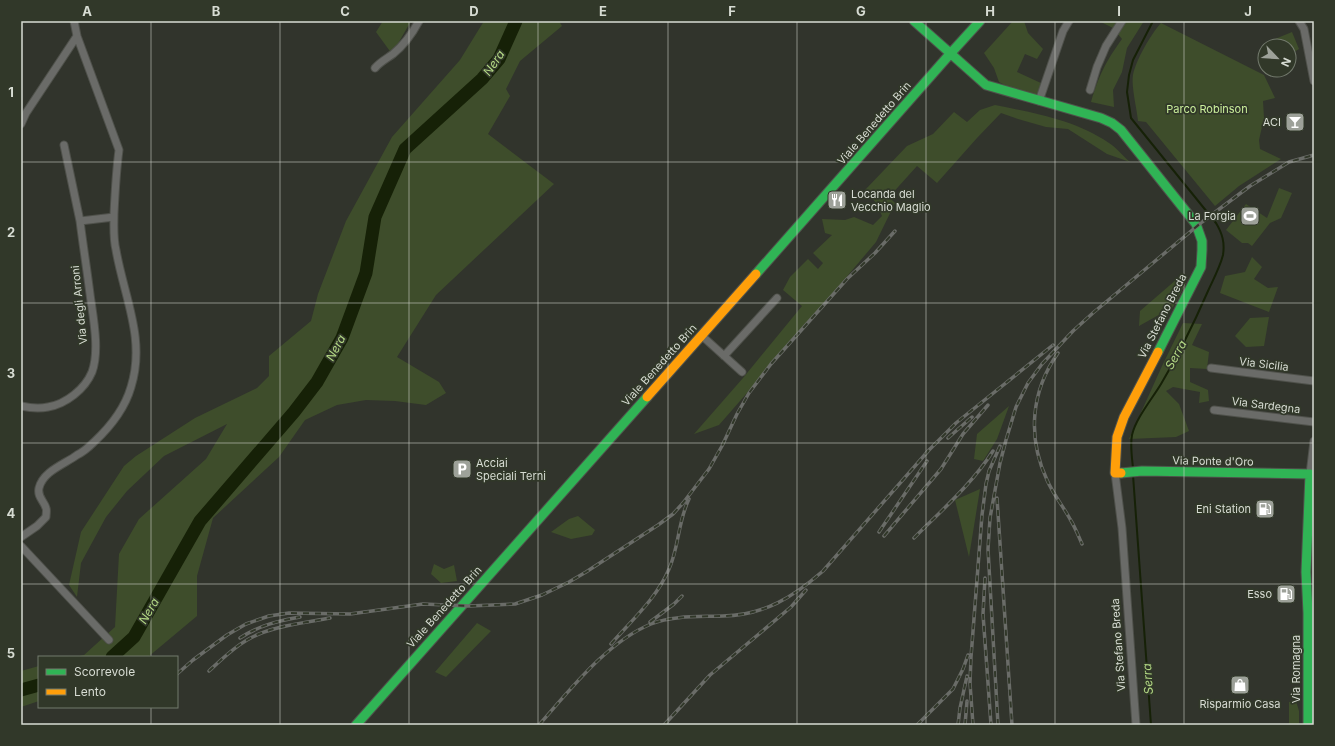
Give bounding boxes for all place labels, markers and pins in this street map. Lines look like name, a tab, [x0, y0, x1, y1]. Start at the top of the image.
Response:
bar icon: ACI	[1284, 111, 1306, 133]
place label: ACI	[1263, 115, 1281, 129]
place label: Locanda del Vecchio Maglio	[851, 187, 931, 214]
restaurant icon: Locanda del Vecchio Maglio	[826, 189, 848, 211]
sports icon: La Forgia	[1239, 205, 1261, 227]
place label: La Forgia	[1188, 209, 1236, 223]
place label: Acciai Speciali Terni	[476, 456, 546, 483]
parking icon: Acciai Speciali Terni	[451, 458, 473, 480]
fuel station icon: Eni Station	[1254, 498, 1276, 520]
place label: Eni Station	[1196, 502, 1251, 516]
fuel station icon: Esso	[1275, 583, 1297, 605]
place label: Esso	[1247, 587, 1272, 601]
shop icon: Risparmio Casa	[1229, 674, 1251, 696]
place label: Risparmio Casa	[1199, 697, 1281, 711]

